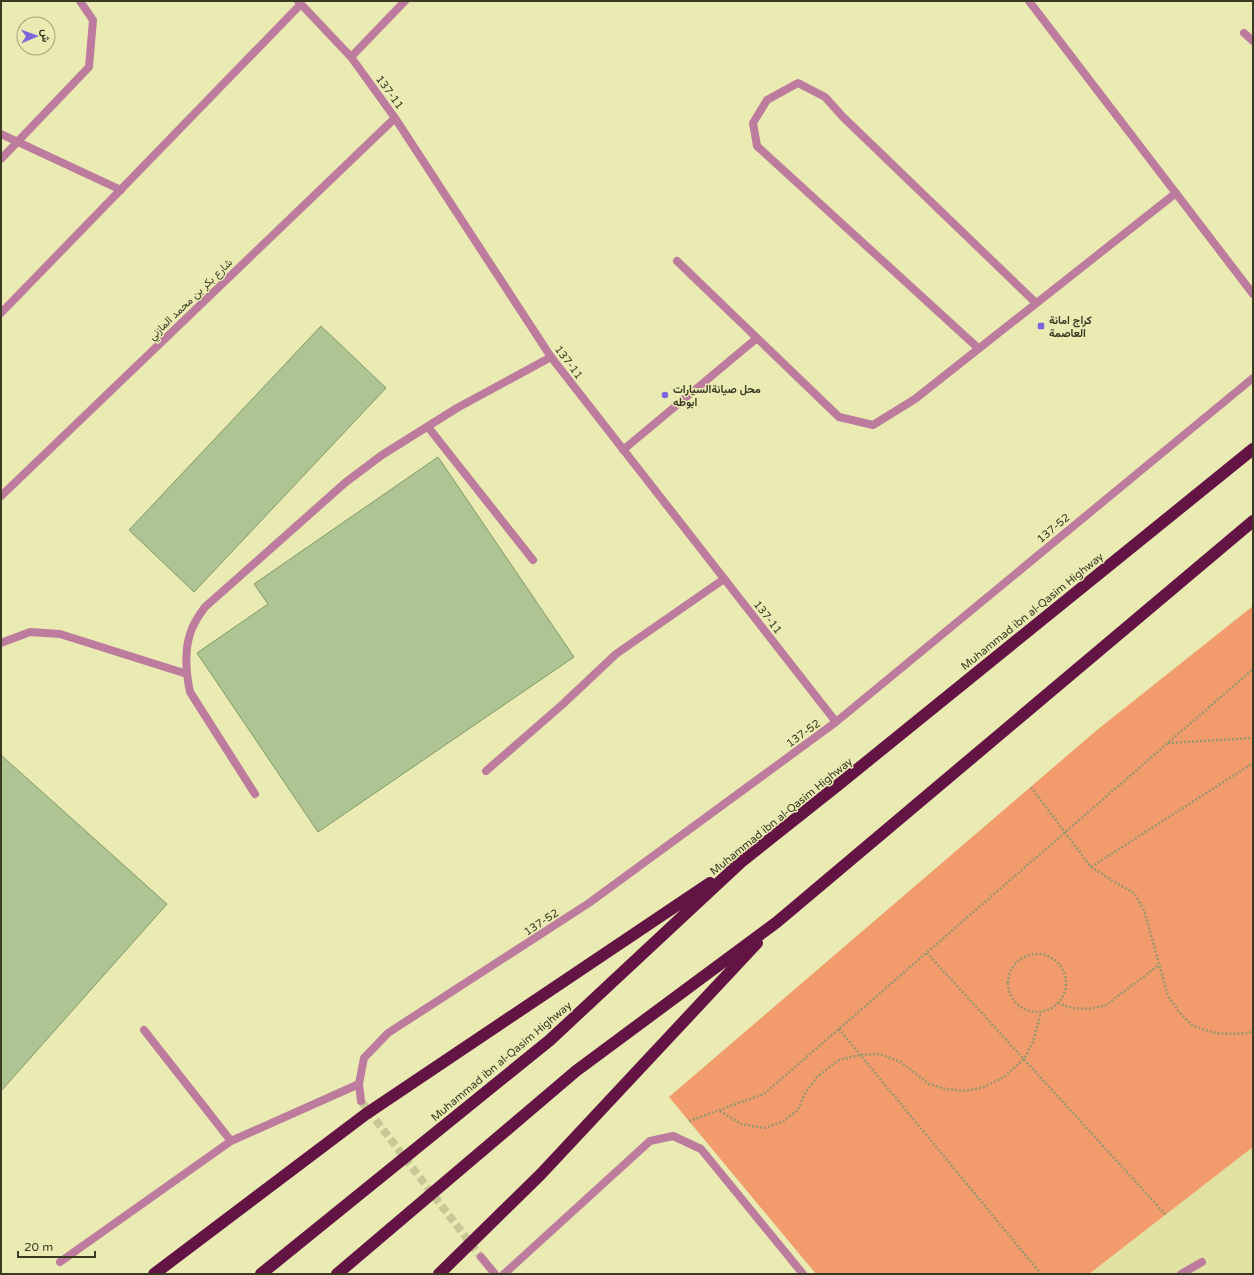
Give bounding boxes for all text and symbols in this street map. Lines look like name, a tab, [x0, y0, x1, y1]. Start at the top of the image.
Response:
north arrow	[16, 16, 56, 56]
text: ش	[39, 29, 52, 43]
street label: 137-11	[373, 73, 406, 112]
street label: شارع بكر بن محمد المازني	[146, 256, 237, 345]
place label: كراج امانة العاصمة	[1049, 314, 1092, 340]
marker: كراج امانة العاصمة	[1036, 321, 1046, 331]
street label: 137-11	[552, 343, 585, 382]
place label: محل صيانةالسيارات ابوطه	[673, 383, 761, 409]
marker: محل صيانةالسيارات ابوطه	[660, 390, 670, 400]
street label: 137-52	[1034, 511, 1072, 546]
street label: Muhammad ibn al-Qasim Highway	[959, 550, 1106, 673]
street label: 137-11	[751, 598, 785, 637]
street label: 137-52	[784, 717, 823, 750]
street label: Muhammad ibn al-Qasim Highway	[708, 755, 855, 878]
street label: 137-52	[521, 906, 561, 938]
street label: Muhammad ibn al-Qasim Highway	[428, 999, 574, 1124]
scale bar	[18, 1233, 95, 1259]
text: 20 m	[24, 1240, 53, 1254]

